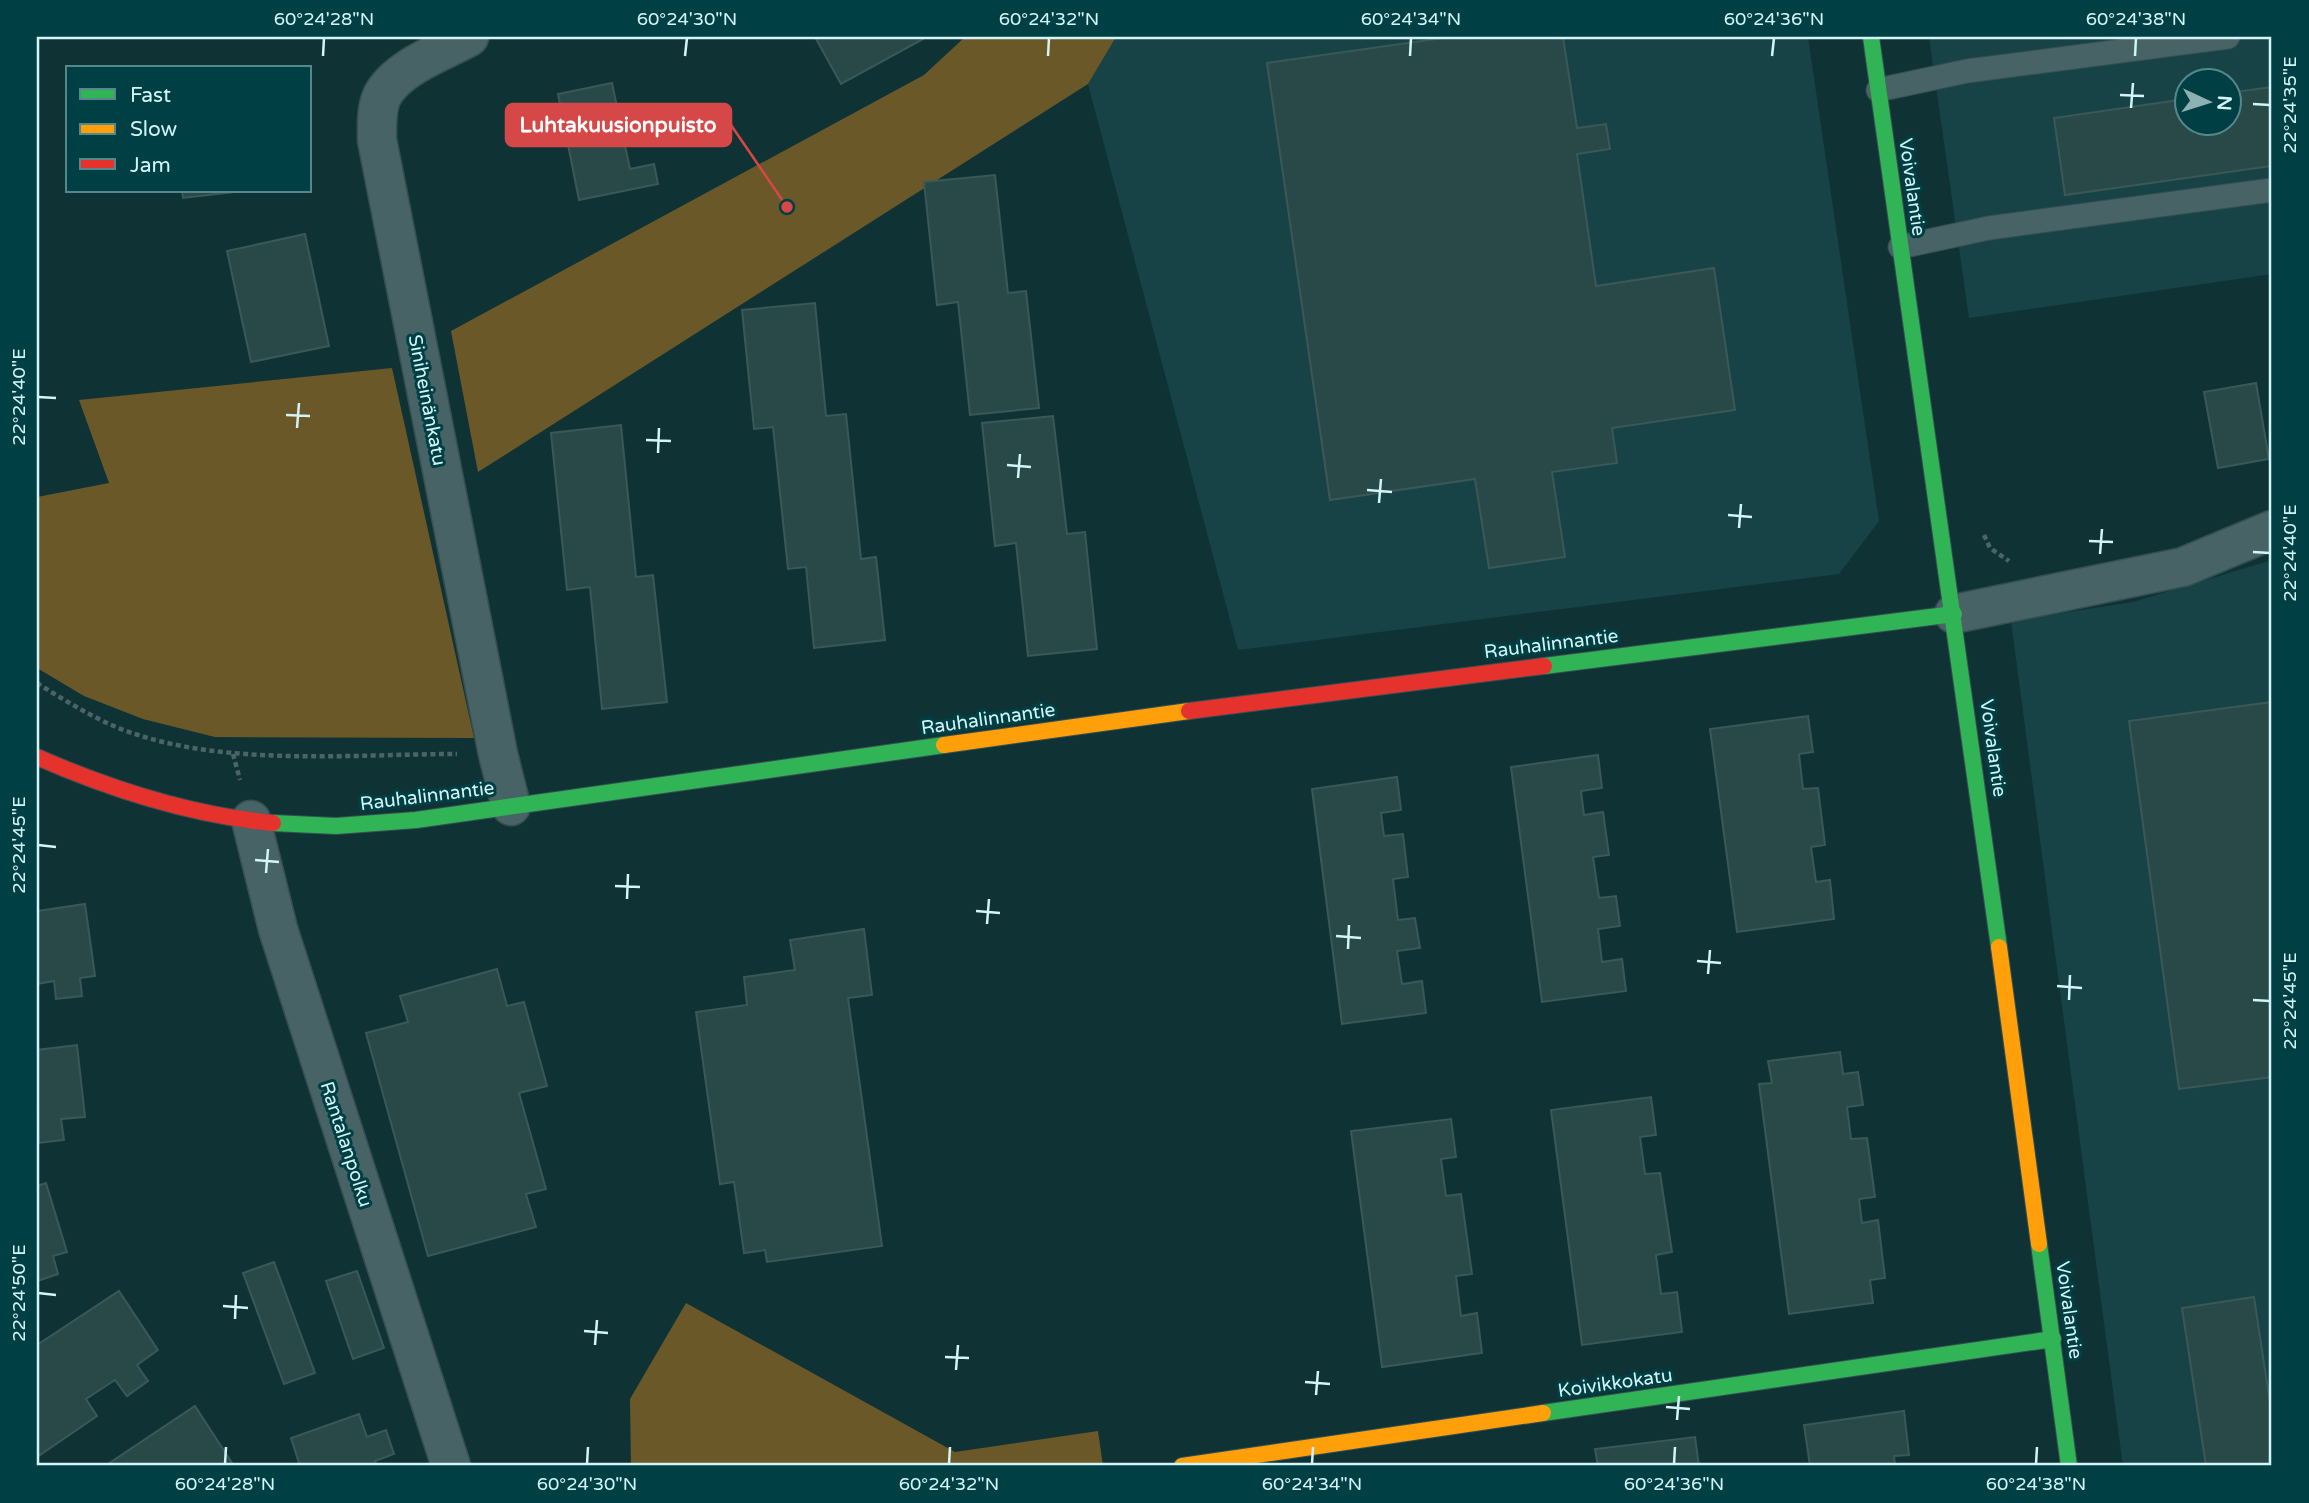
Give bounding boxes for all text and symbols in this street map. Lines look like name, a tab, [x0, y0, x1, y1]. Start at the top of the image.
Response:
text: 60°24'28"N	[274, 8, 374, 30]
text: 60°24'30"N	[637, 8, 737, 30]
text: 60°24'32"N	[999, 8, 1099, 30]
text: 60°24'34"N	[1361, 8, 1461, 30]
text: 60°24'36"N	[1724, 8, 1824, 30]
text: 60°24'38"N	[2086, 8, 2186, 30]
text: 22°24'35"E	[2279, 56, 2301, 154]
legend	[66, 66, 312, 192]
north arrow	[2172, 66, 2242, 136]
text: Fast	[130, 83, 171, 108]
text: N	[2212, 95, 2235, 111]
callout: Luhtakuusionpuisto	[506, 104, 731, 146]
text: Luhtakuusionpuisto	[519, 113, 717, 138]
text: Slow	[130, 117, 178, 142]
street label: Voivalantie	[1894, 137, 1930, 237]
text: Jam	[130, 153, 171, 178]
street label: Siniheinänkatu	[404, 333, 450, 468]
text: 22°24'40"E	[8, 348, 30, 446]
text: 22°24'40"E	[2279, 504, 2301, 602]
street label: Rauhalinnantie	[1483, 625, 1620, 663]
street label: Voivalantie	[1975, 698, 2011, 798]
street label: Rauhalinnantie	[920, 699, 1057, 739]
street label: Rauhalinnantie	[359, 777, 496, 815]
text: 22°24'45"E	[8, 796, 30, 894]
text: 22°24'45"E	[2279, 952, 2301, 1050]
street label: Rantalanpolku	[315, 1079, 377, 1210]
text: 22°24'50"E	[8, 1244, 30, 1342]
street label: Voivalantie	[2051, 1260, 2087, 1360]
street label: Koivikkokatu	[1556, 1364, 1674, 1402]
text: 60°24'28"N	[175, 1473, 275, 1495]
text: 60°24'30"N	[537, 1473, 637, 1495]
text: 60°24'32"N	[899, 1473, 999, 1495]
text: 60°24'34"N	[1262, 1473, 1362, 1495]
text: 60°24'36"N	[1624, 1473, 1724, 1495]
text: 60°24'38"N	[1986, 1473, 2086, 1495]

